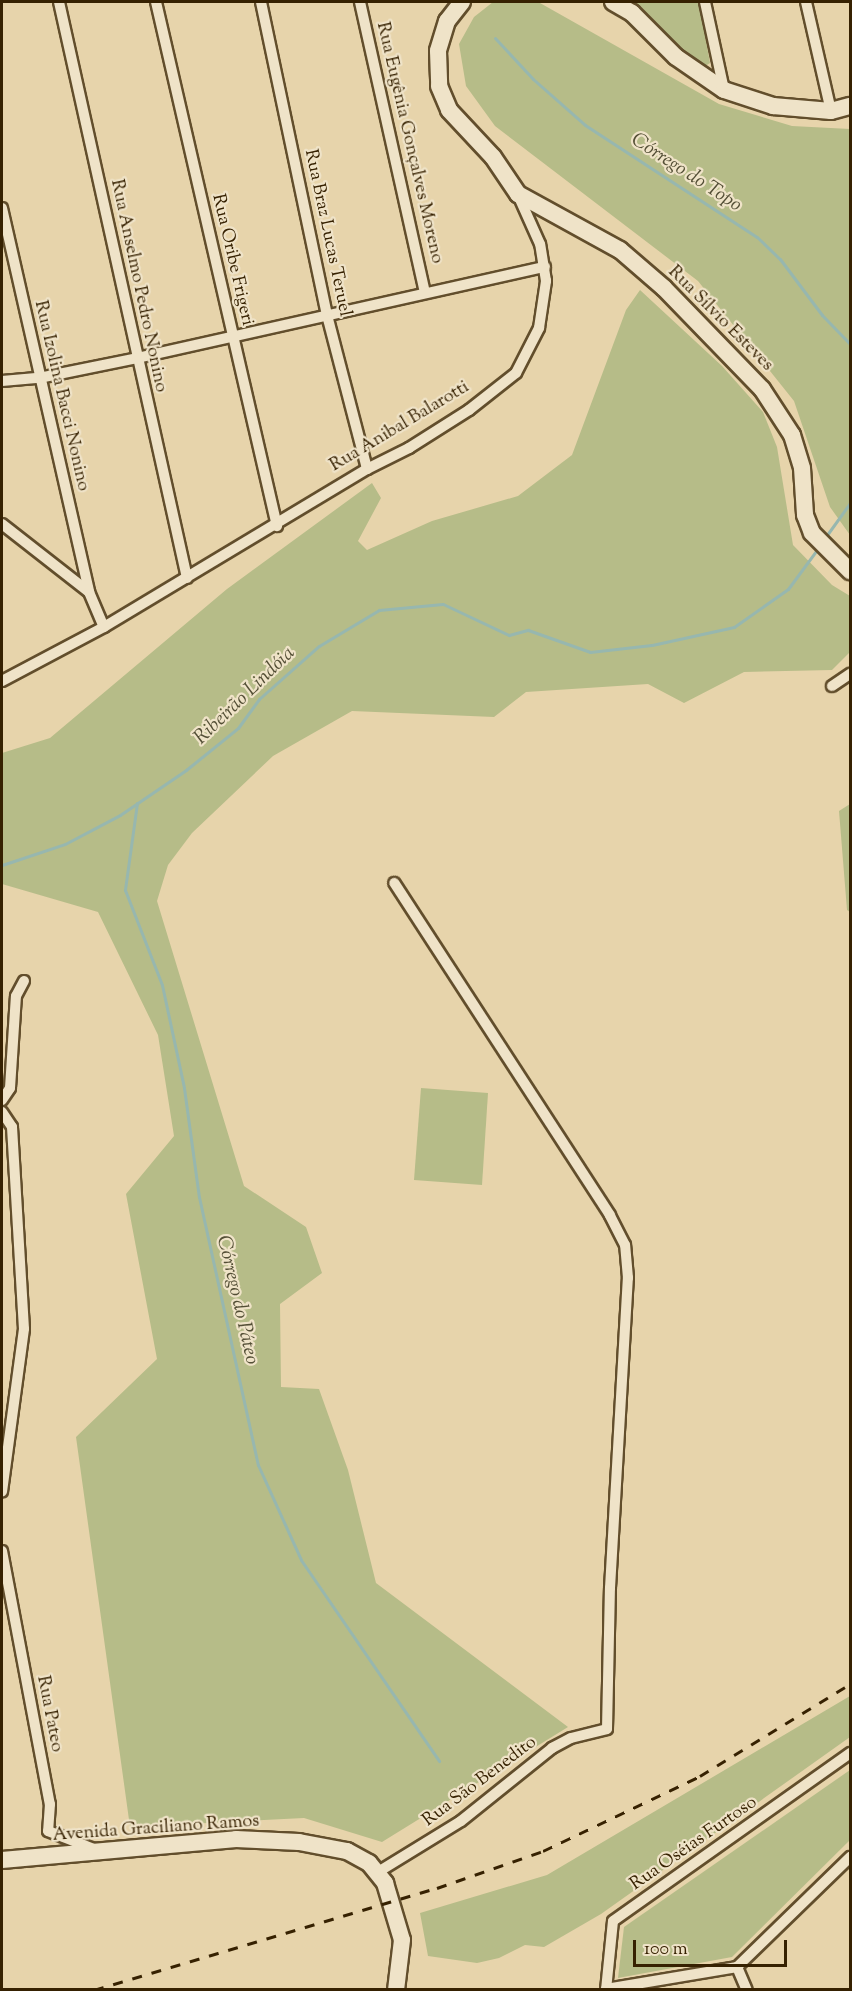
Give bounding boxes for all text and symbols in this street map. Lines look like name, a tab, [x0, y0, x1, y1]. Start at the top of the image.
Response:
street label: Rua Eugênia Gonçalves Moreno	[371, 20, 447, 266]
water label: Córrego do Topo	[626, 128, 746, 218]
street label: Rua Braz Lucas Teruel	[299, 147, 355, 319]
street label: Rua Anselmo Pedro Nonino	[105, 178, 171, 394]
street label: Rua Oribe Frigeri	[206, 192, 258, 328]
street label: Rua Sílvio Esteves	[663, 262, 777, 376]
street label: Rua Izolina Bacci Nonino	[29, 299, 93, 493]
street label: Rua Anibal Balarotti	[326, 377, 474, 477]
water label: Ribeirão Lindóia	[190, 642, 300, 750]
water label: Córrego do Páteo	[211, 1233, 263, 1367]
street label: Rua Pateo	[31, 1674, 67, 1754]
street label: Rua São Benedito	[419, 1732, 541, 1832]
street label: Rua Oséias Furtoso	[626, 1792, 762, 1896]
street label: Avenida Graciliano Ramos	[52, 1811, 260, 1847]
scale bar	[636, 1928, 790, 1966]
text: 100 m	[644, 1937, 688, 1963]

